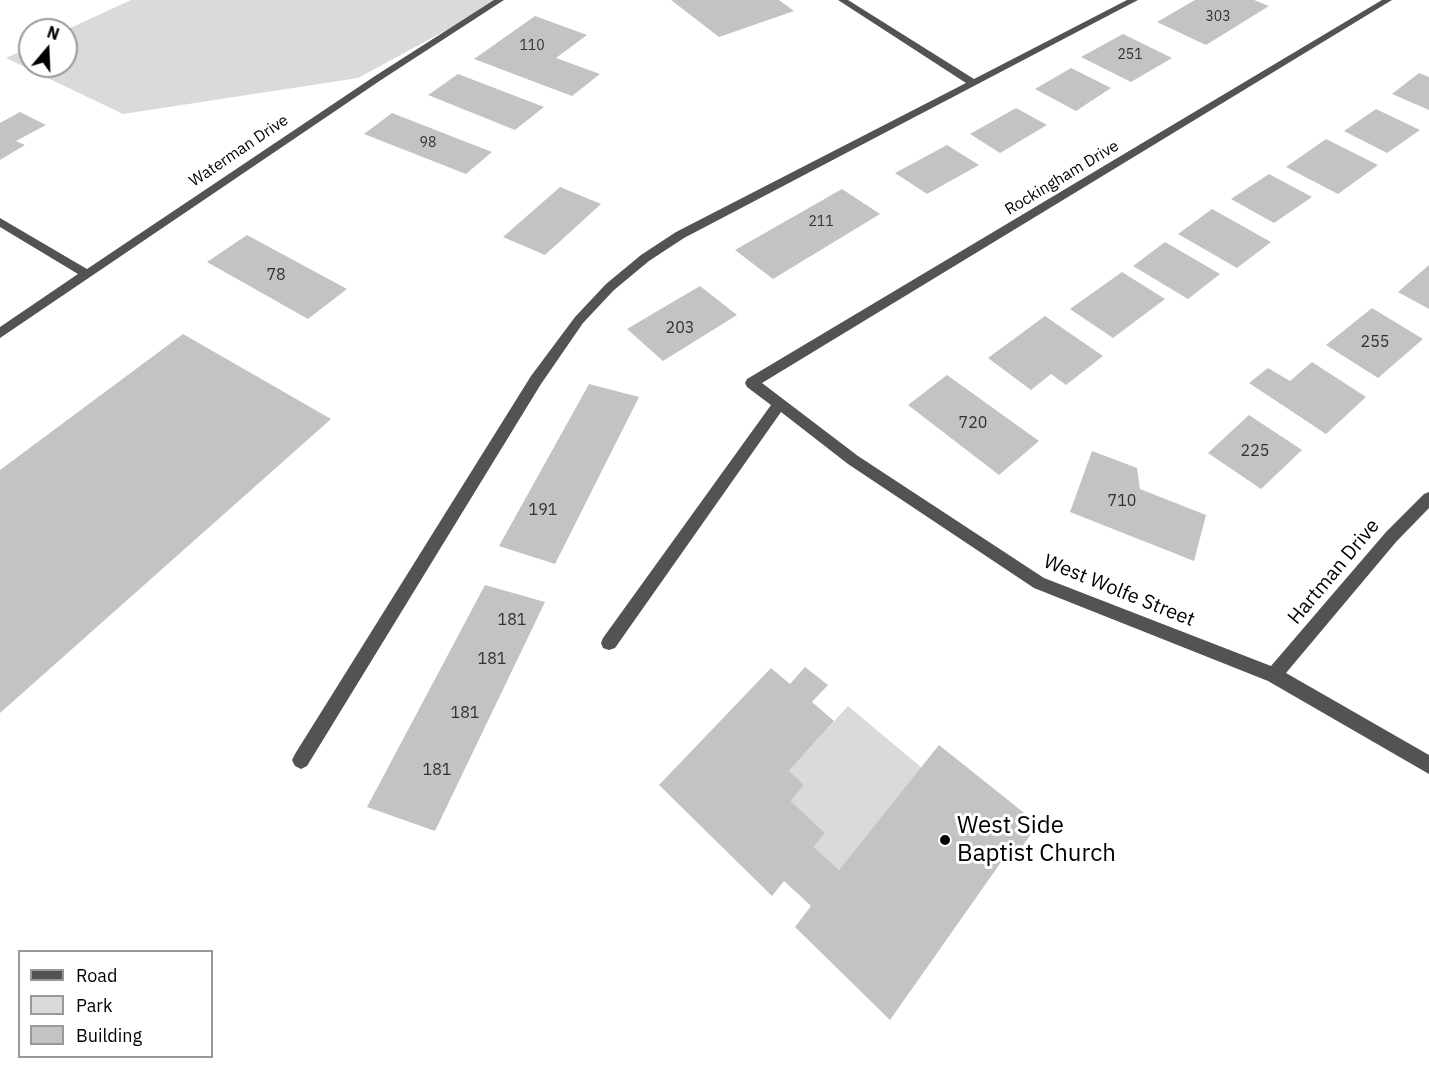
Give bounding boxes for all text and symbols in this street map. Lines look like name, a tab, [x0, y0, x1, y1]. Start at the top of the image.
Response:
house number: 303	[1205, 9, 1231, 25]
north arrow	[18, 18, 78, 78]
text: N	[44, 22, 62, 44]
house number: 110	[519, 38, 545, 54]
house number: 251	[1117, 47, 1143, 63]
street label: Waterman Drive	[186, 111, 292, 191]
house number: 98	[420, 135, 436, 151]
street label: Rockingham Drive	[1002, 136, 1122, 220]
house number: 211	[808, 214, 834, 230]
house number: 78	[266, 265, 286, 285]
house number: 203	[666, 318, 694, 338]
house number: 255	[1361, 332, 1389, 352]
house number: 720	[959, 413, 987, 433]
house number: 225	[1241, 441, 1269, 461]
house number: 710	[1108, 491, 1136, 511]
house number: 191	[529, 500, 557, 520]
street label: Hartman Drive	[1283, 515, 1385, 629]
street label: West Wolfe Street	[1040, 550, 1198, 632]
house number: 181	[498, 610, 526, 630]
house number: 181	[478, 649, 506, 669]
house number: 181	[451, 703, 479, 723]
house number: 181	[423, 760, 451, 780]
place label: West Side Baptist Church	[957, 812, 1116, 868]
marker: West Side Baptist Church	[938, 833, 952, 847]
legend	[18, 950, 213, 1058]
text: Road	[76, 964, 117, 987]
text: Park	[76, 994, 112, 1017]
text: Building	[76, 1024, 142, 1047]

